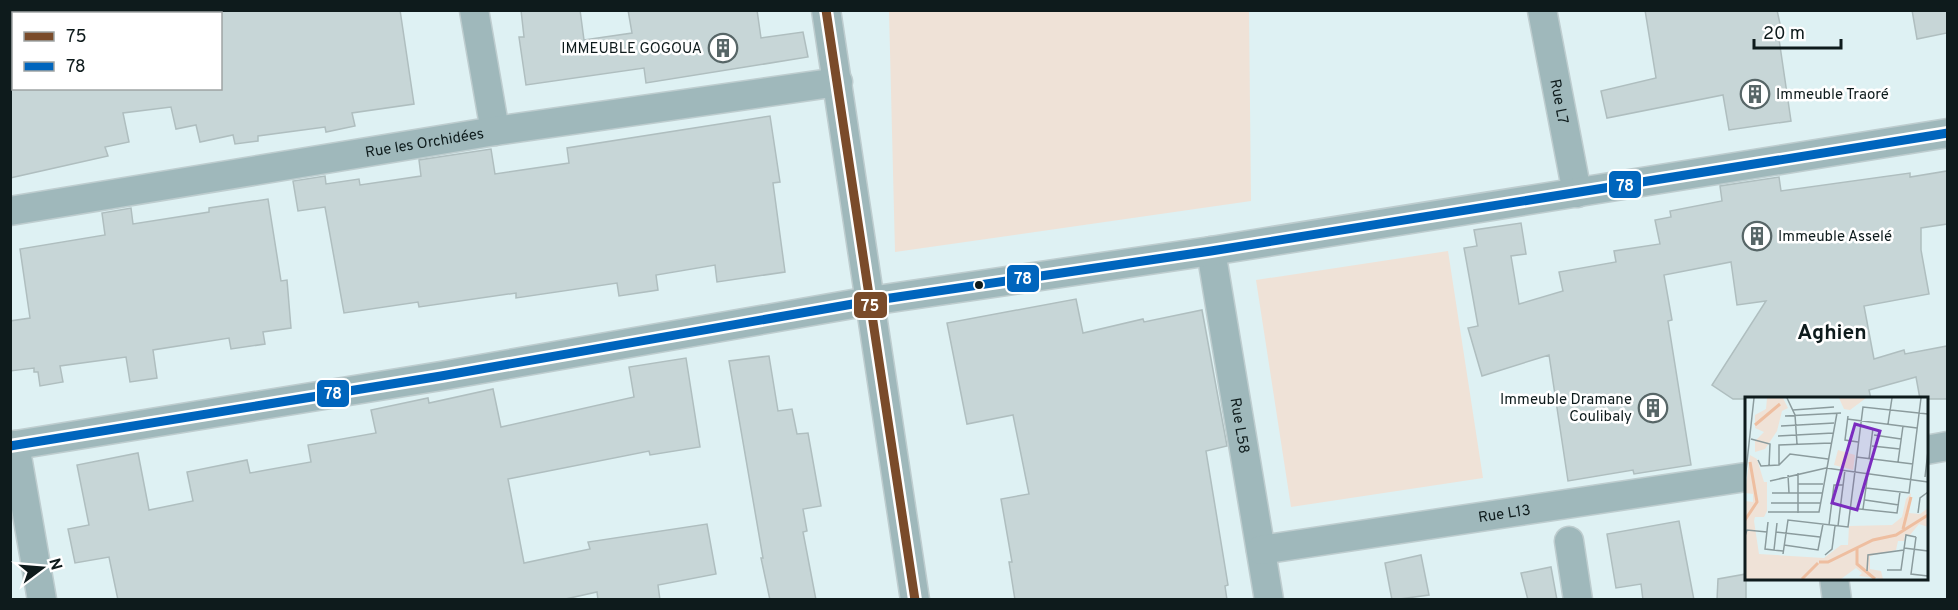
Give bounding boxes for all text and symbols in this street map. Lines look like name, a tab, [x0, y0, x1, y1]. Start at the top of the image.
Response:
legend	[12, 12, 222, 90]
scale bar	[1754, 12, 1841, 50]
text: 20 m	[1763, 23, 1805, 46]
text: 75	[66, 26, 87, 49]
building icon: IMMEUBLE GOGOUA	[707, 32, 739, 64]
place label: IMMEUBLE GOGOUA	[561, 40, 702, 59]
text: 78	[66, 56, 86, 79]
street label: Rue L7	[1544, 78, 1572, 126]
building icon: Immeuble Traoré	[1739, 78, 1771, 110]
place label: Immeuble Traoré	[1776, 86, 1889, 105]
street label: Rue les Orchidées	[364, 125, 485, 163]
line badge: 78	[1608, 170, 1642, 199]
text: 78	[1616, 177, 1634, 197]
building icon: Immeuble Asselé	[1741, 220, 1773, 252]
place label: Immeuble Asselé	[1778, 228, 1892, 247]
line badge: 78	[1006, 264, 1040, 293]
text: 78	[1014, 270, 1032, 290]
unlabelled marker	[973, 279, 985, 291]
line badge: 75	[853, 291, 888, 319]
text: 75	[861, 297, 879, 317]
district label: Aghien	[1797, 320, 1867, 347]
line badge: 78	[316, 379, 350, 408]
text: 78	[324, 385, 342, 405]
place label: Immeuble Dramane Coulibaly	[1500, 391, 1632, 427]
building icon: Immeuble Dramane Coulibaly	[1637, 392, 1669, 424]
street label: Rue L58	[1225, 396, 1253, 455]
inset map	[1745, 397, 1928, 580]
street label: Rue L13	[1477, 502, 1532, 528]
north arrow	[12, 538, 72, 598]
text: N	[43, 556, 66, 573]

